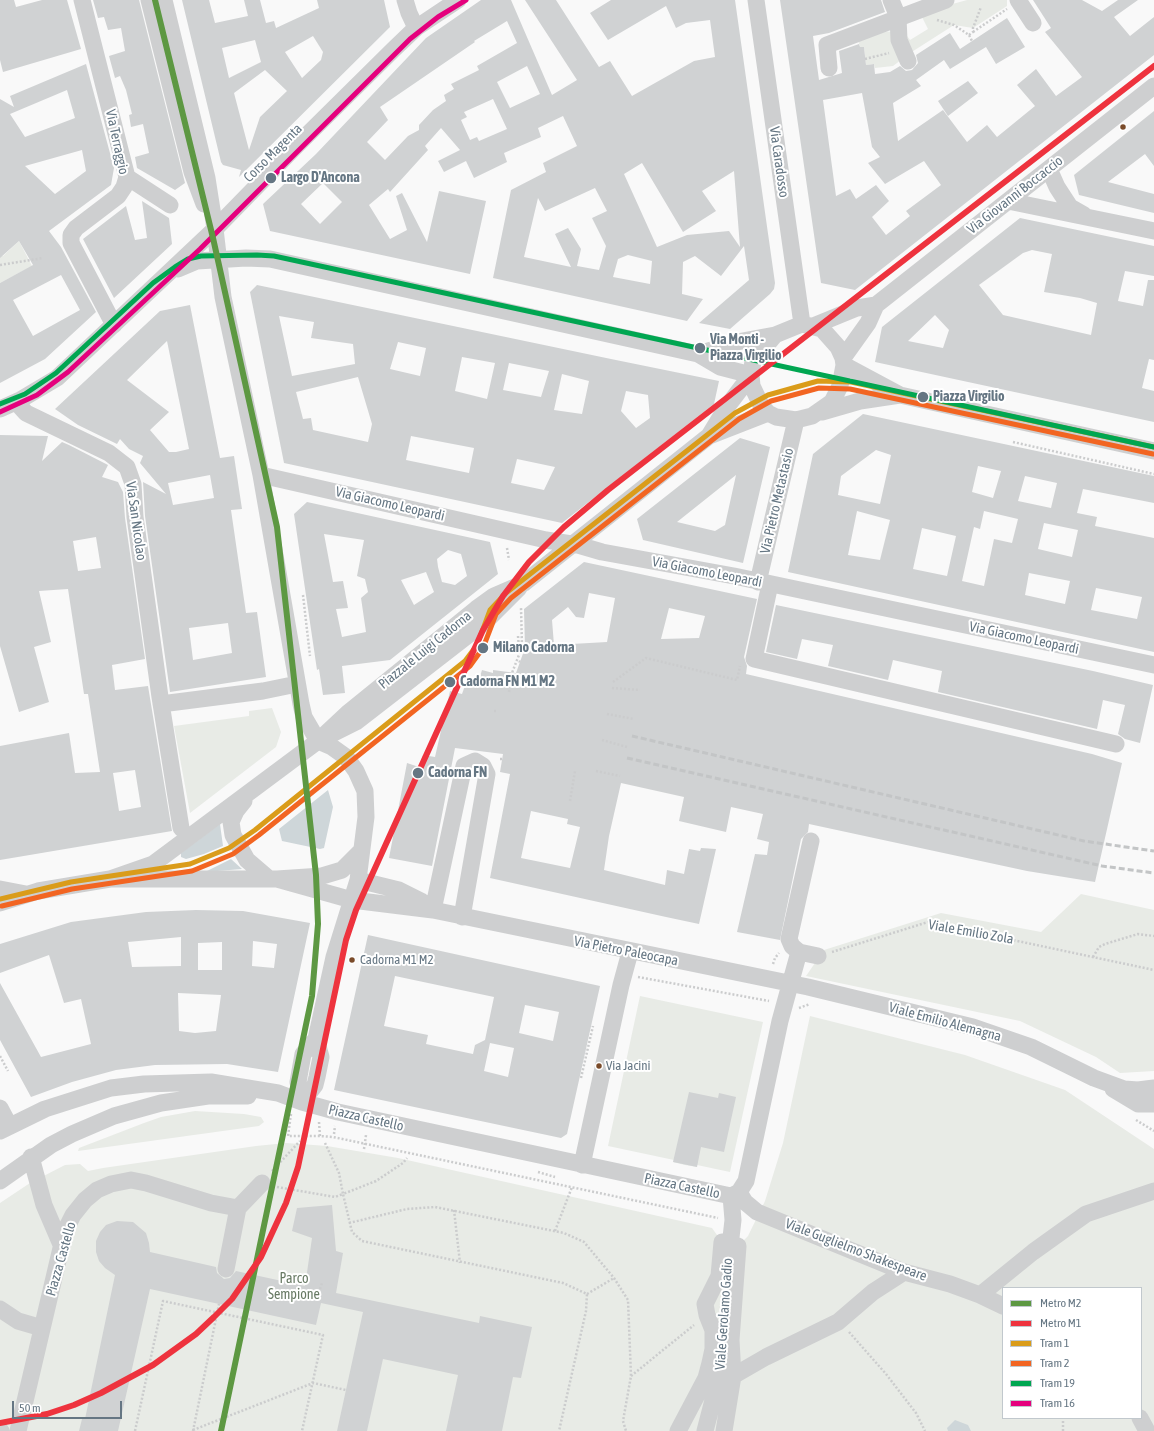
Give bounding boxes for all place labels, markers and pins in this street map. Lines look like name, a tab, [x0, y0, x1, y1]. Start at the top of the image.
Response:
unlabelled marker	[1118, 122, 1128, 132]
place label: Largo D'Ancona	[281, 170, 360, 186]
marker: Largo D'Ancona	[264, 171, 278, 185]
place label: Via Monti - Piazza Virgilio	[710, 332, 781, 364]
marker: Via Monti - Piazza Virgilio	[693, 341, 707, 355]
place label: Piazza Virgilio	[933, 389, 1004, 405]
marker: Piazza Virgilio	[916, 390, 930, 404]
place label: Milano Cadorna	[493, 640, 575, 656]
marker: Milano Cadorna	[476, 641, 490, 655]
place label: Cadorna FN M1 M2	[460, 674, 555, 690]
marker: Cadorna FN M1 M2	[443, 675, 457, 689]
place label: Cadorna FN	[428, 765, 487, 781]
marker: Cadorna FN	[411, 766, 425, 780]
place label: Cadorna M1 M2	[360, 952, 434, 968]
marker: Cadorna M1 M2	[347, 955, 357, 965]
place label: Via Jacini	[606, 1058, 650, 1074]
marker: Via Jacini	[594, 1061, 604, 1071]

